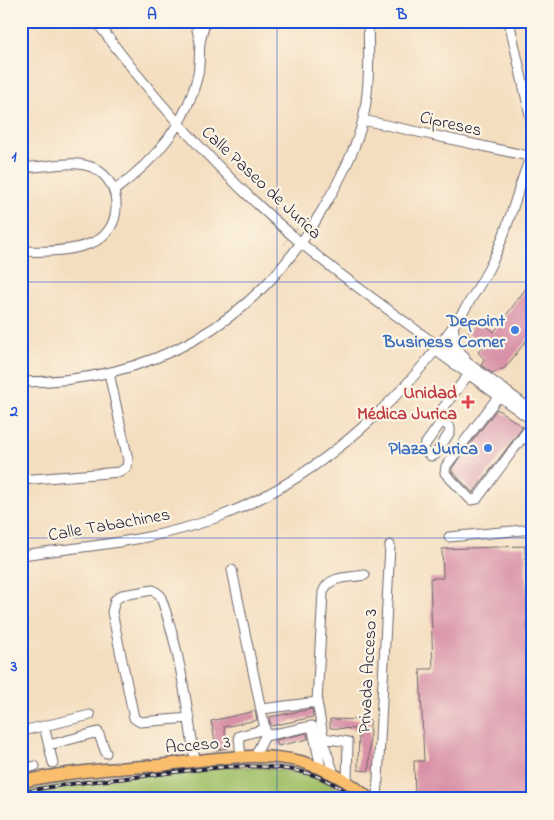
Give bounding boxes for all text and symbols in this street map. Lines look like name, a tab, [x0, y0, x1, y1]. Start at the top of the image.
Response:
text: A	[147, 3, 157, 27]
text: B	[396, 3, 408, 27]
street label: Cipreses	[417, 105, 484, 145]
street label: Calle Paseo de Jurica	[195, 121, 327, 246]
text: 1	[11, 145, 17, 169]
place label: Depoint Business Corner	[382, 309, 506, 356]
marker: Depoint Business Corner	[509, 324, 521, 336]
place label: Unidad Médica Jurica	[357, 381, 458, 428]
marker: Unidad Médica Jurica	[461, 395, 475, 409]
text: 2	[9, 400, 18, 424]
place label: Plaza Jurica	[389, 437, 478, 463]
marker: Plaza Jurica	[482, 442, 494, 454]
street label: Calle Tabachines	[46, 502, 172, 549]
street label: Privada Acceso 3	[353, 608, 385, 734]
text: 3	[10, 655, 18, 679]
street label: Acceso 3	[164, 730, 232, 762]

